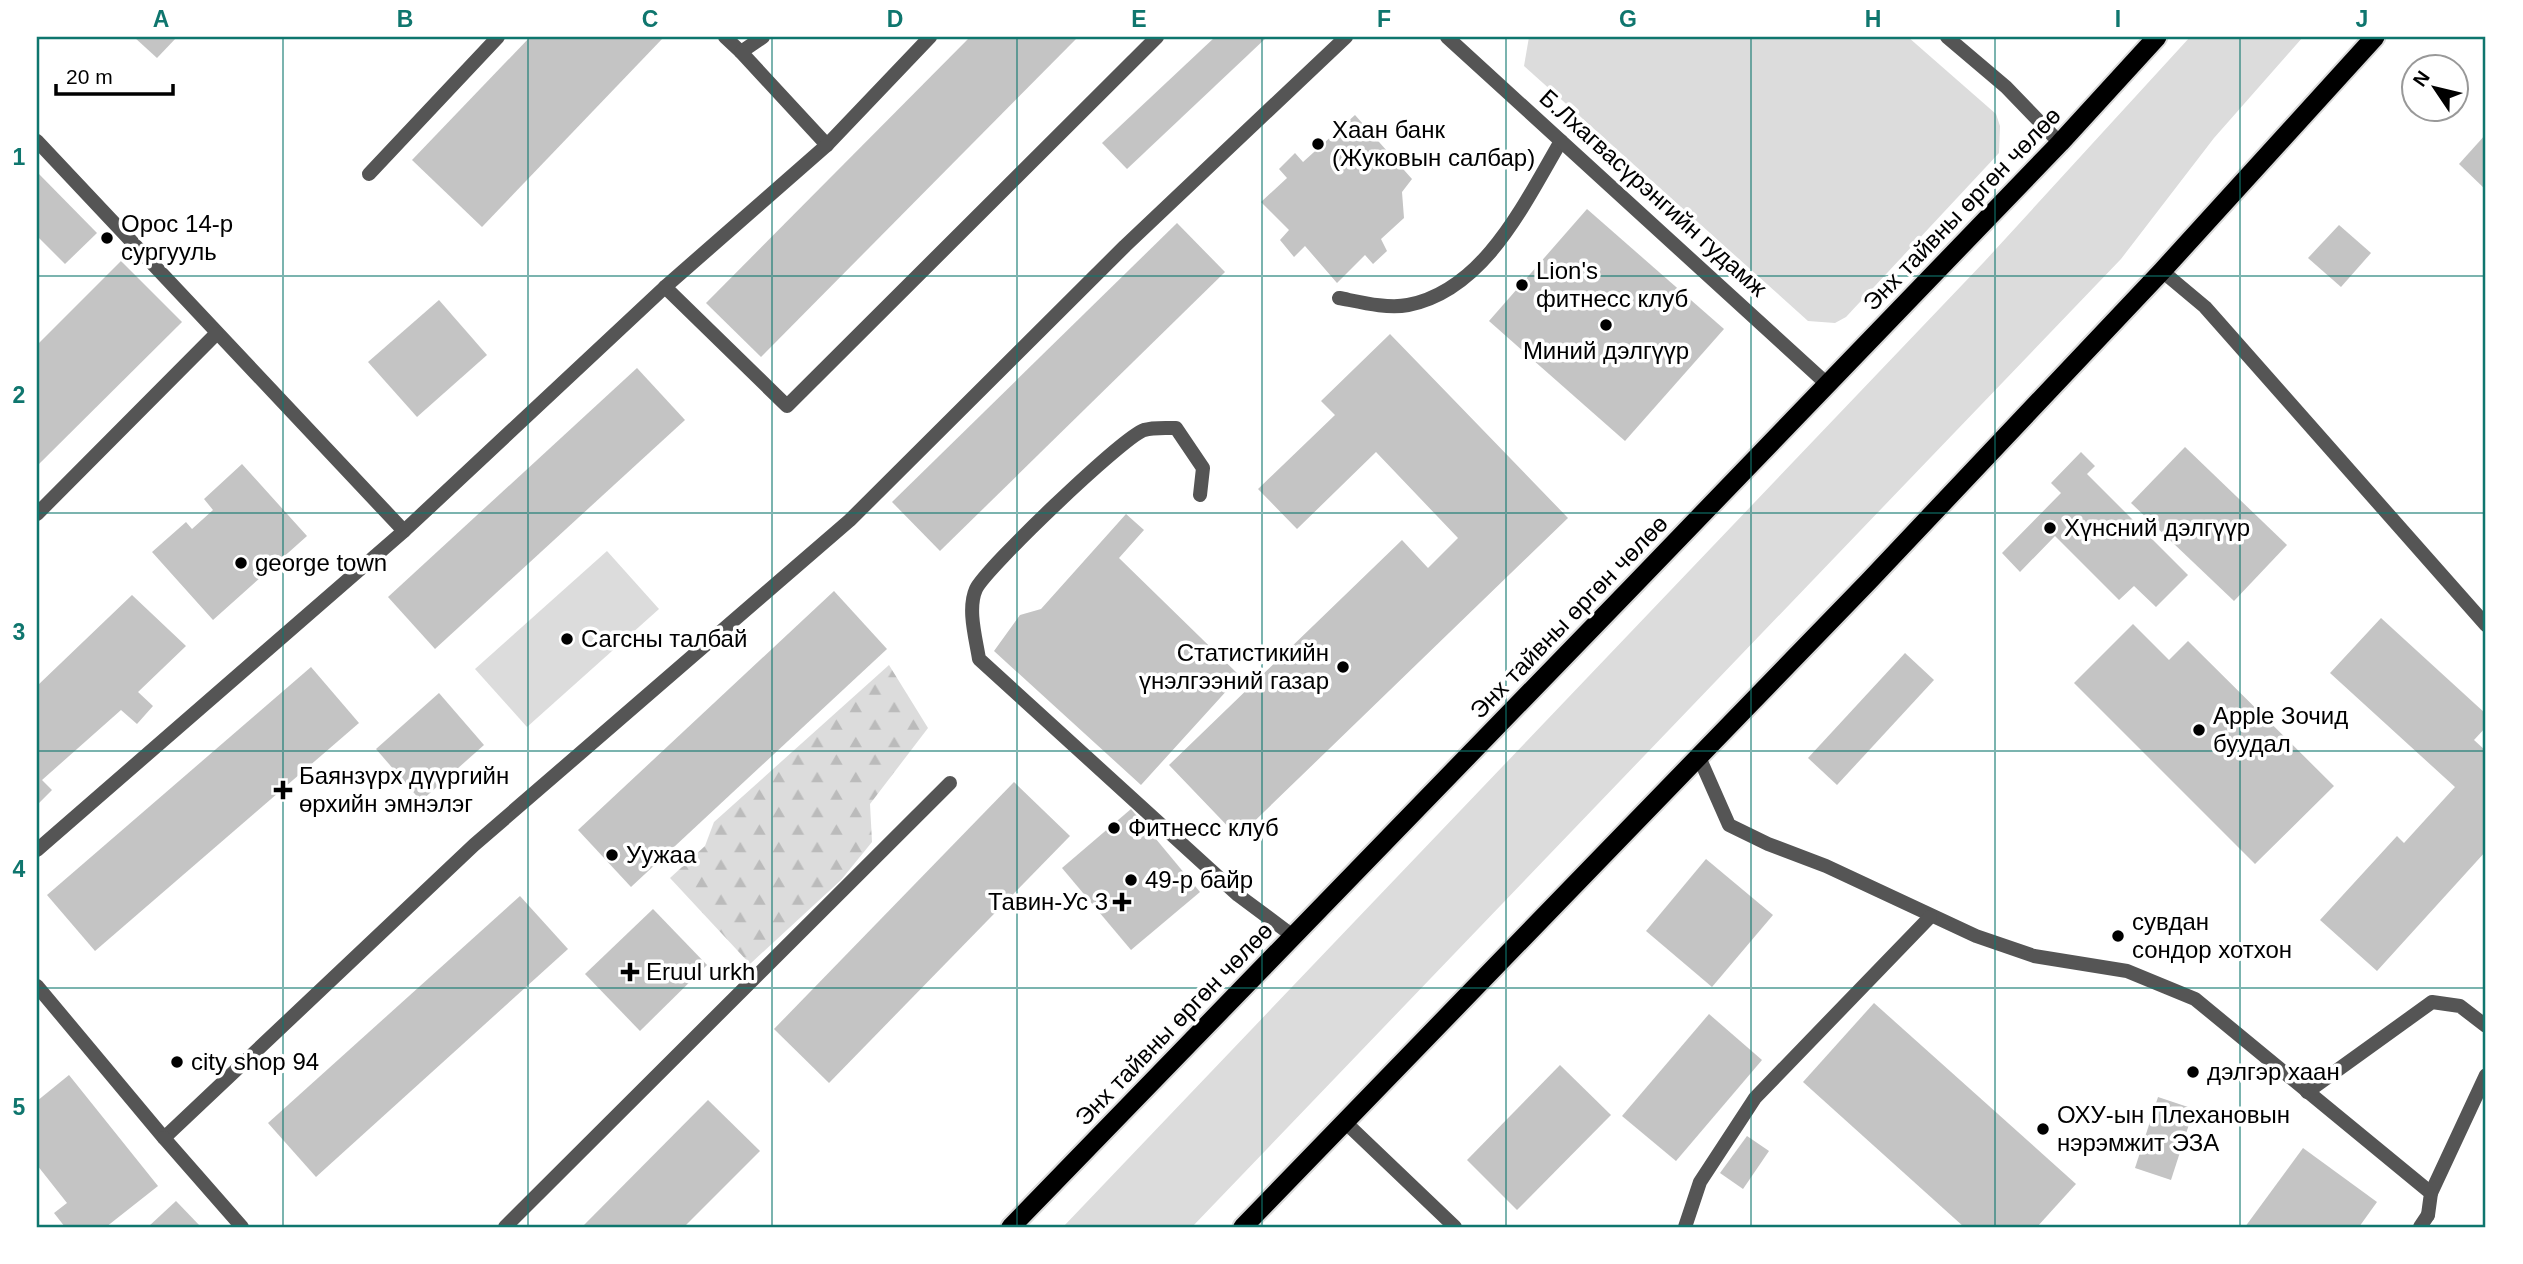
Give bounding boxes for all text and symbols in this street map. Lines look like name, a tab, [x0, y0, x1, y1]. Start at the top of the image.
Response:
text: A	[153, 6, 169, 32]
text: B	[397, 6, 413, 32]
text: C	[642, 6, 658, 32]
text: D	[887, 6, 903, 32]
text: E	[1131, 6, 1147, 32]
text: F	[1377, 6, 1391, 32]
text: G	[1619, 6, 1637, 32]
text: H	[1865, 6, 1881, 32]
text: I	[2115, 6, 2121, 32]
text: J	[2356, 6, 2368, 32]
scale bar	[56, 52, 173, 96]
north arrow	[2400, 52, 2470, 122]
text: 20 m	[66, 65, 113, 88]
text: N	[2409, 67, 2434, 90]
street label: Б.Лхагвасүрэнгийн гудамж	[1534, 84, 1772, 302]
street label: Энх тайвны өргөн чөлөө	[1858, 102, 2066, 316]
place label: Хаан банк (Жуковын салбар)	[1332, 116, 1535, 171]
marker: Хаан банк (Жуковын салбар)	[1310, 136, 1326, 152]
text: 1	[13, 144, 26, 170]
place label: Орос 14-р сургууль	[121, 210, 233, 265]
marker: Орос 14-р сургууль	[99, 230, 115, 246]
place label: Lion's фитнесс клуб	[1536, 257, 1688, 312]
marker: Lion's фитнесс клуб	[1514, 277, 1530, 293]
marker: Миний дэлгүүр	[1598, 317, 1614, 333]
place label: Миний дэлгүүр	[1523, 337, 1689, 364]
text: 2	[13, 382, 25, 408]
street label: Энх тайвны өргөн чөлөө	[1465, 510, 1673, 724]
place label: Хүнсний дэлгүүр	[2064, 514, 2250, 541]
marker: Хүнсний дэлгүүр	[2042, 520, 2058, 536]
place label: george town	[255, 549, 387, 576]
marker: george town	[233, 555, 249, 571]
text: 3	[13, 619, 25, 645]
place label: Сагсны талбай	[581, 625, 747, 652]
marker: Сагсны талбай	[559, 631, 575, 647]
place label: Статистикийн үнэлгээний газар	[1139, 639, 1329, 694]
marker: Статистикийн үнэлгээний газар	[1335, 659, 1351, 675]
place label: Apple Зочид буудал	[2213, 702, 2348, 757]
marker: Apple Зочид буудал	[2191, 722, 2207, 738]
place label: Баянзүрх дүүргийн өрхийн эмнэлэг	[299, 762, 509, 817]
marker: Баянзүрх дүүргийн өрхийн эмнэлэг	[273, 780, 293, 800]
place label: Фитнесс клуб	[1128, 814, 1279, 841]
marker: Фитнесс клуб	[1106, 820, 1122, 836]
place label: Уужаа	[626, 841, 697, 868]
marker: Уужаа	[604, 847, 620, 863]
text: 4	[13, 856, 26, 882]
place label: 49-р байр	[1145, 866, 1253, 893]
marker: 49-р байр	[1123, 872, 1139, 888]
place label: Тавин-Ус 3	[988, 888, 1108, 915]
marker: Тавин-Ус 3	[1114, 894, 1130, 910]
place label: сувдан сондор хотхон	[2132, 908, 2292, 963]
street label: Энх тайвны өргөн чөлөө	[1070, 917, 1278, 1131]
marker: сувдан сондор хотхон	[2110, 928, 2126, 944]
place label: Eruul urkh	[646, 958, 755, 985]
marker: Eruul urkh	[620, 962, 640, 982]
place label: city shop 94	[191, 1048, 319, 1075]
marker: city shop 94	[169, 1054, 185, 1070]
place label: дэлгэр хаан	[2207, 1058, 2340, 1085]
marker: дэлгэр хаан	[2185, 1064, 2201, 1080]
text: 5	[13, 1094, 26, 1120]
place label: ОХУ-ын Плехановын нэрэмжит ЭЗА	[2057, 1101, 2290, 1156]
marker: ОХУ-ын Плехановын нэрэмжит ЭЗА	[2035, 1121, 2051, 1137]

